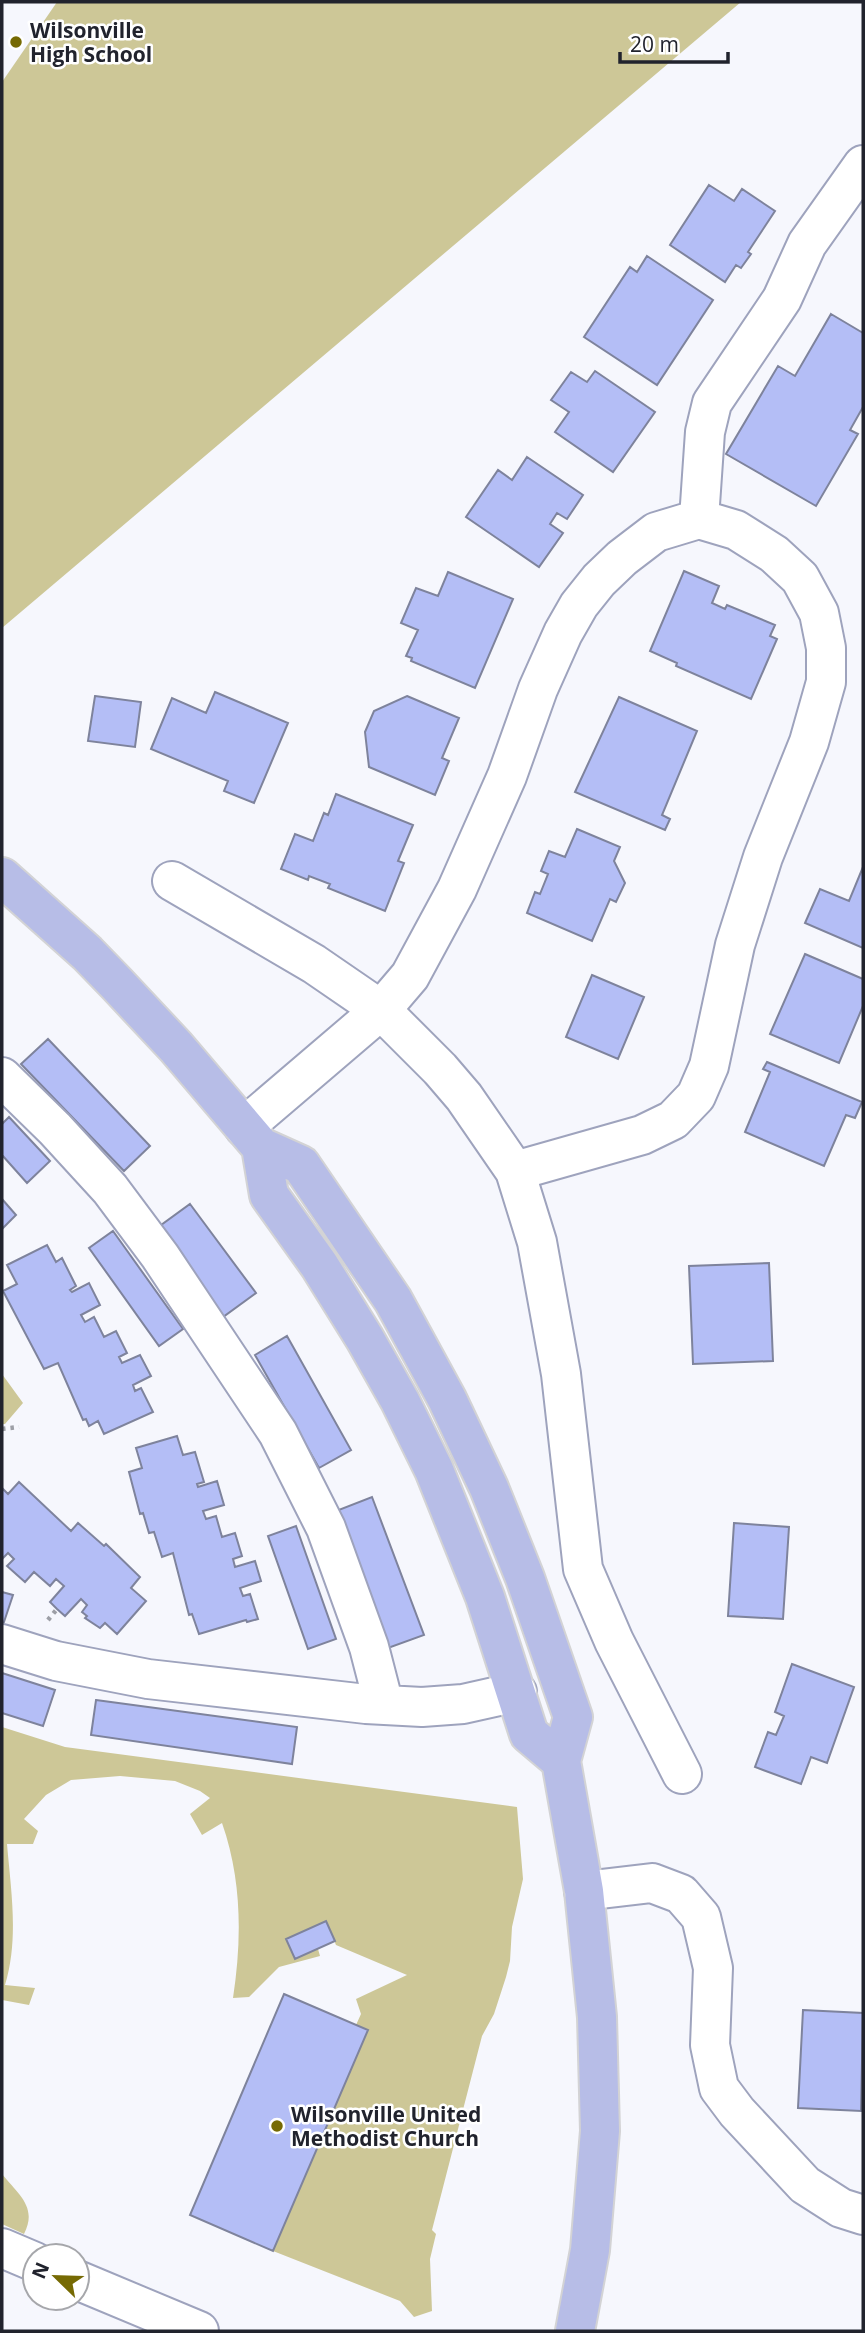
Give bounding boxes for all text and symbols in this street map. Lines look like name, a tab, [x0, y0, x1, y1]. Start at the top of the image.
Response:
place label: Wilsonville High School	[30, 16, 152, 68]
scale bar	[620, 21, 728, 65]
text: 20 m	[630, 30, 679, 58]
marker: Wilsonville High School	[8, 34, 24, 50]
place label: Wilsonville United Methodist Church	[291, 2100, 481, 2152]
marker: Wilsonville United Methodist Church	[269, 2118, 285, 2134]
north arrow	[21, 2242, 91, 2312]
text: N	[25, 2258, 55, 2283]

